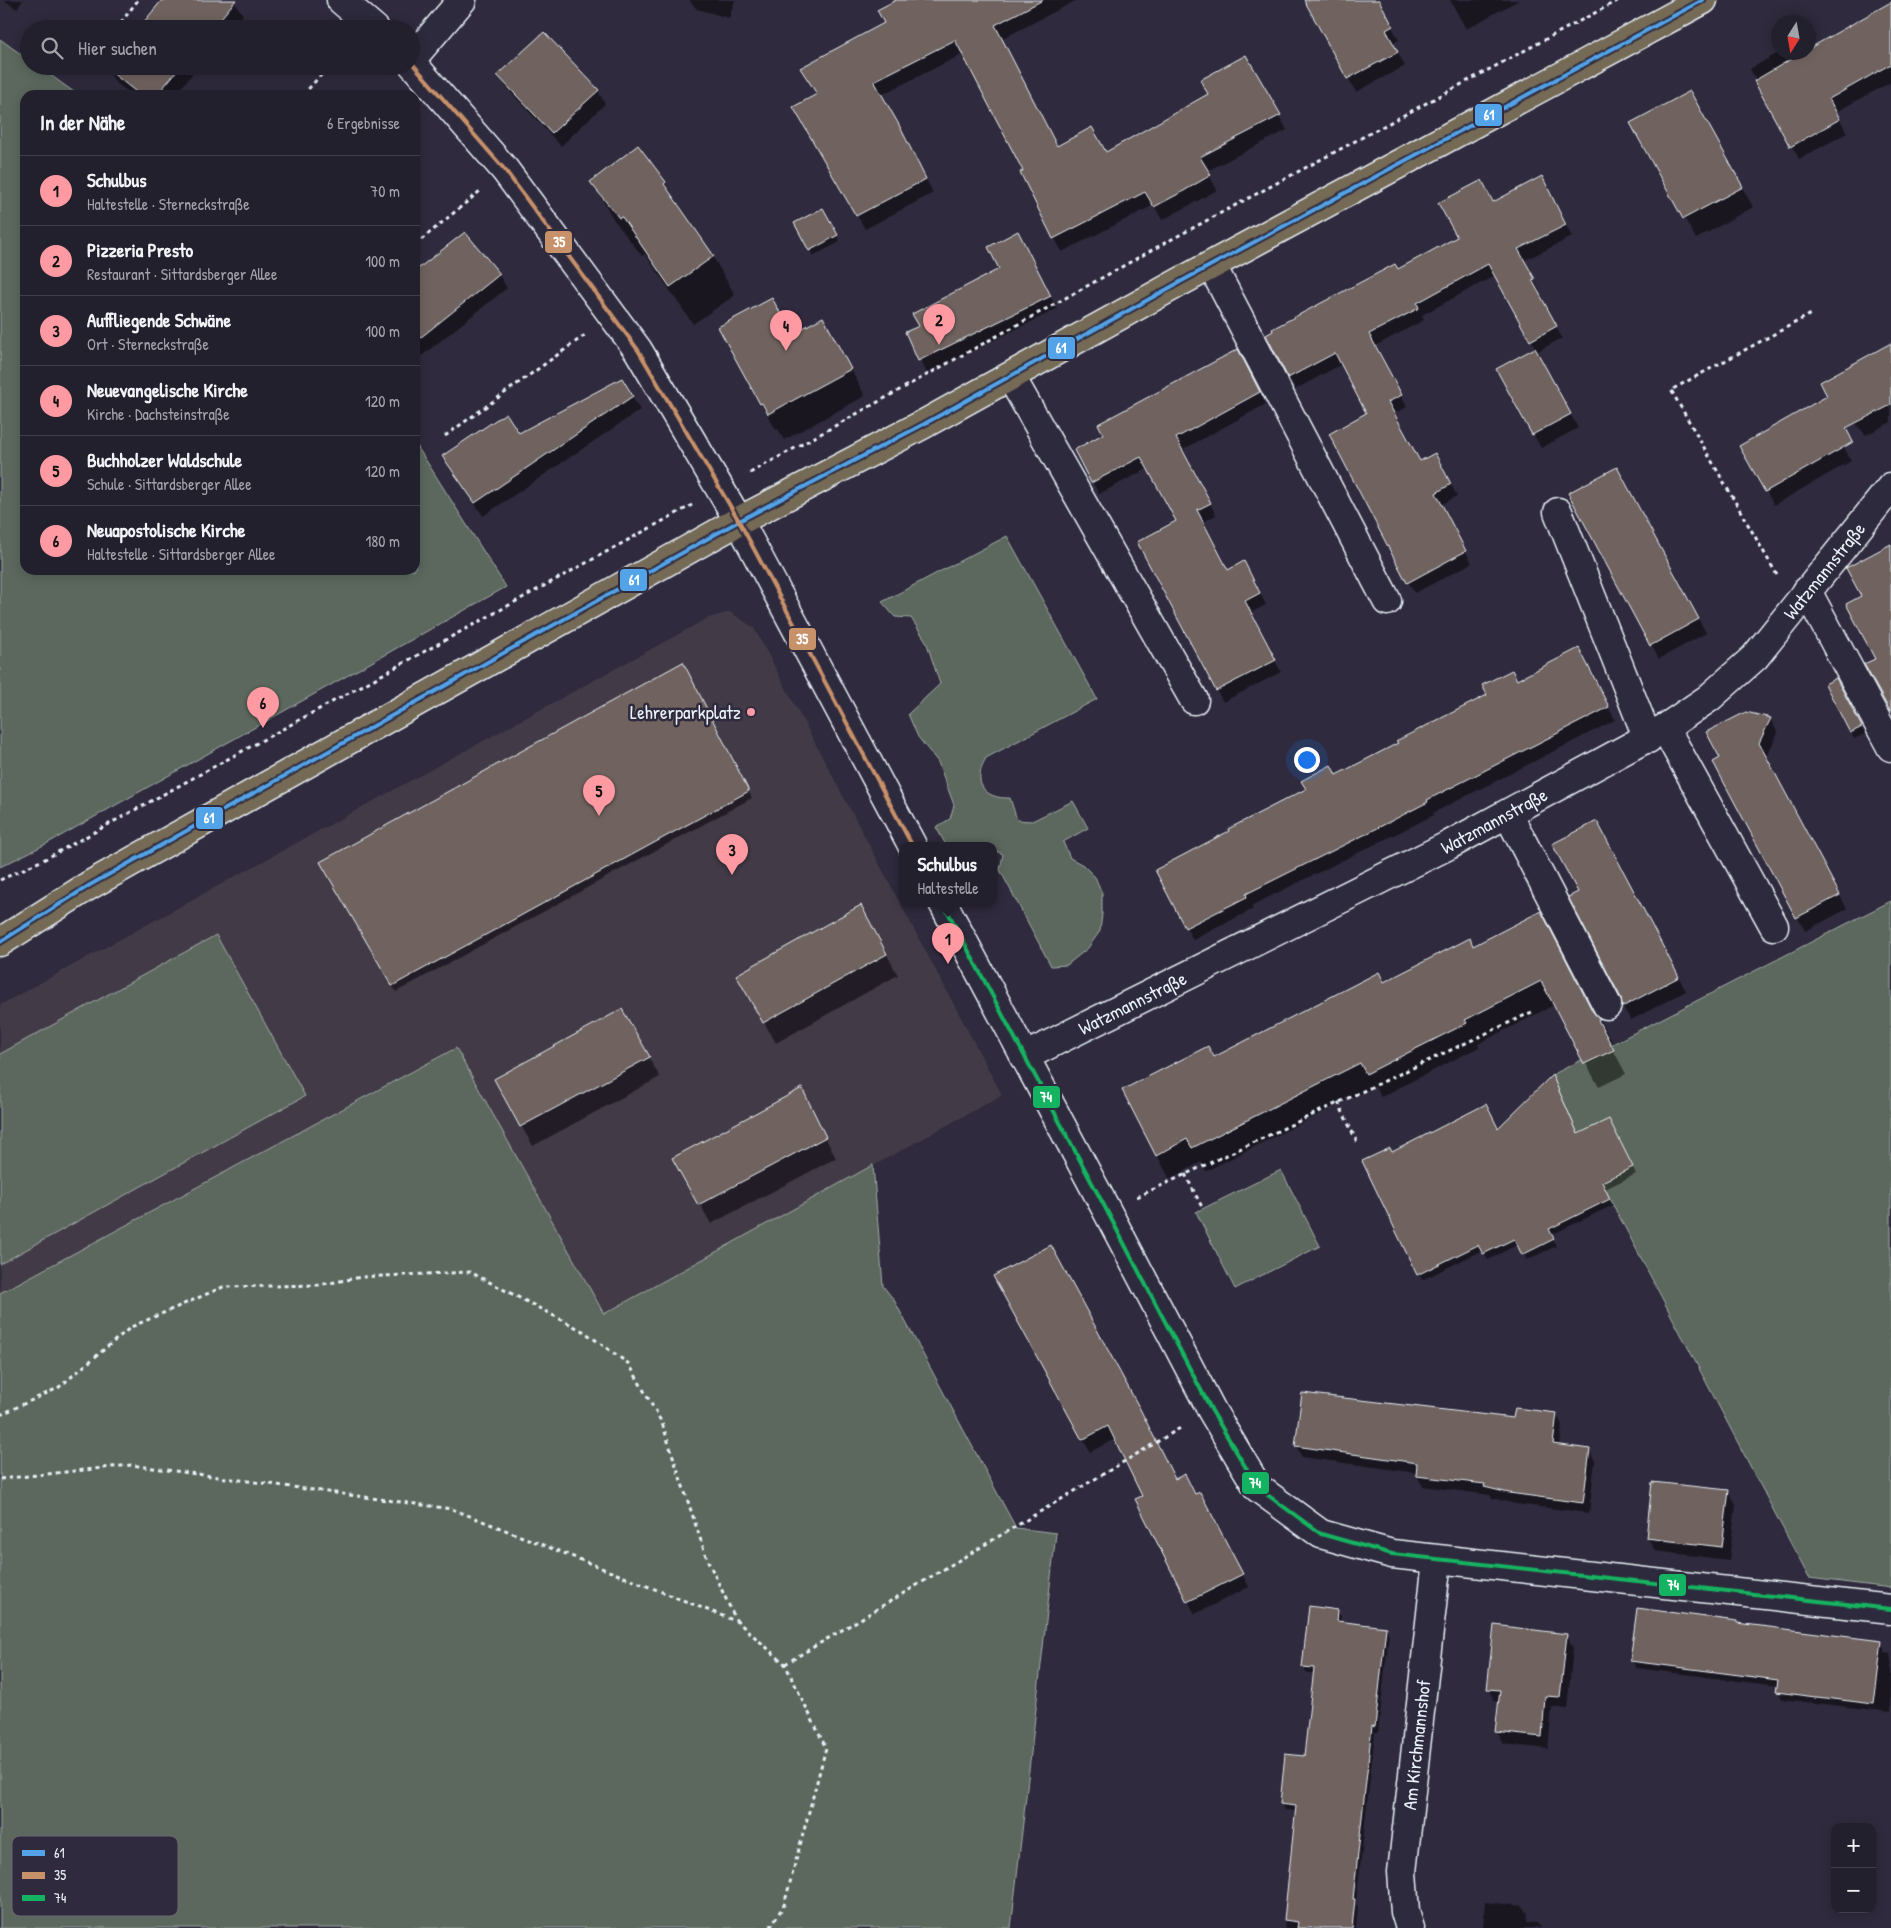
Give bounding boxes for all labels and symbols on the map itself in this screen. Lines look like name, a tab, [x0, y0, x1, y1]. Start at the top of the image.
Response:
north arrow	[1771, 15, 1816, 60]
line badge: 61	[1474, 103, 1503, 127]
text: 61	[1484, 105, 1494, 124]
line badge: 35	[544, 230, 573, 254]
text: 35	[553, 232, 565, 251]
pin: 2	[923, 304, 955, 345]
pin: 4	[770, 310, 802, 351]
line badge: 61	[1047, 336, 1076, 360]
text: 61	[1056, 338, 1066, 357]
street label: Watzmannstraße	[1777, 516, 1871, 625]
line badge: 61	[619, 568, 648, 592]
text: 61	[629, 570, 639, 589]
line badge: 35	[788, 627, 817, 651]
text: 35	[796, 629, 808, 648]
pin: 6	[247, 687, 279, 728]
place label: Lehrerparkplatz	[630, 699, 741, 725]
marker: Lehrerparkplatz	[745, 706, 757, 718]
your location	[1294, 747, 1320, 773]
pin: 5	[583, 775, 615, 816]
street label: Watzmannstraße	[1436, 781, 1552, 860]
line badge: 61	[195, 806, 224, 830]
text: 61	[204, 808, 214, 827]
pin: 3	[716, 834, 748, 875]
pin: 1	[932, 923, 964, 964]
street label: Watzmannstraße	[1074, 965, 1191, 1041]
line badge: 74	[1032, 1085, 1061, 1109]
text: 74	[1039, 1087, 1053, 1106]
line badge: 74	[1241, 1471, 1270, 1495]
text: 74	[1248, 1473, 1262, 1492]
line badge: 74	[1658, 1573, 1687, 1597]
text: 74	[1666, 1575, 1680, 1594]
street label: Am Kirchmannshof	[1396, 1678, 1437, 1811]
legend	[12, 1836, 178, 1916]
text: 61	[54, 1843, 65, 1862]
text: 35	[54, 1865, 66, 1884]
text: 74	[54, 1888, 66, 1907]

